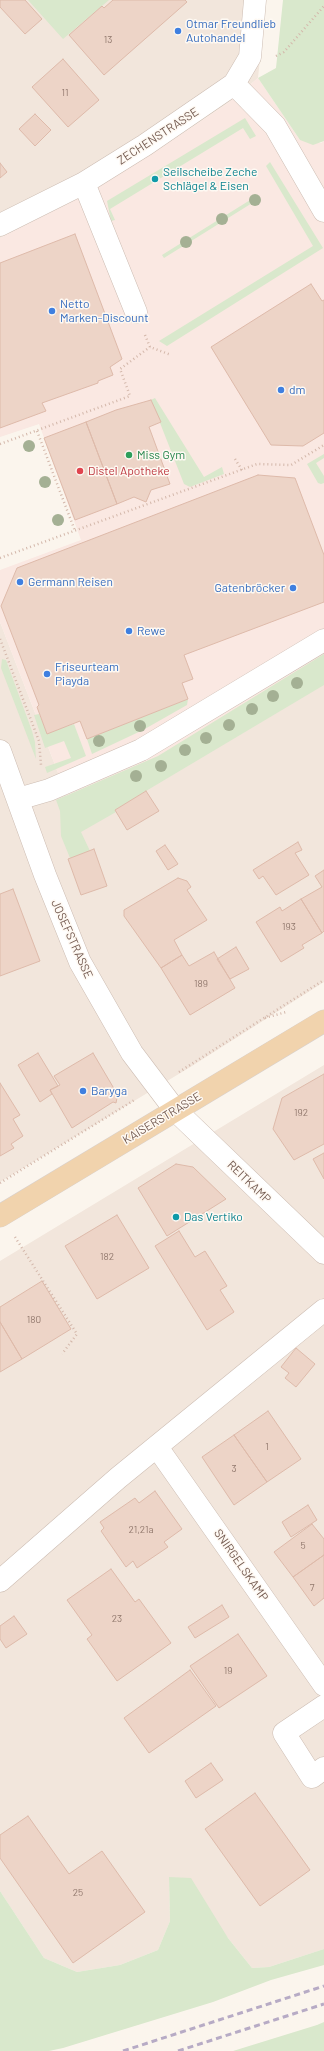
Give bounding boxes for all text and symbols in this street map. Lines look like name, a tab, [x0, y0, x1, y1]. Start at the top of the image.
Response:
place label: Otmar Freundlieb Autohandel	[186, 17, 276, 45]
marker: Otmar Freundlieb Autohandel	[173, 26, 183, 36]
house number: 13	[104, 34, 112, 46]
house number: 11	[61, 87, 69, 99]
street label: ZECHENSTRASSE	[115, 104, 201, 168]
place label: Seilscheibe Zeche Schlägel & Eisen	[163, 165, 257, 193]
marker: Seilscheibe Zeche Schlägel & Eisen	[150, 174, 160, 184]
place label: Netto Marken-Discount	[60, 297, 149, 325]
marker: Netto Marken-Discount	[47, 306, 57, 316]
place label: dm	[289, 383, 305, 397]
marker: dm	[276, 385, 286, 395]
place label: Miss Gym	[137, 448, 185, 462]
marker: Miss Gym	[124, 450, 134, 460]
place label: Distel Apotheke	[88, 464, 170, 478]
marker: Distel Apotheke	[75, 466, 85, 476]
place label: Germann Reisen	[28, 575, 113, 589]
marker: Germann Reisen	[15, 577, 25, 587]
place label: Gatenbröcker	[215, 581, 285, 595]
marker: Gatenbröcker	[288, 583, 298, 593]
place label: Rewe	[137, 624, 165, 638]
marker: Rewe	[124, 626, 134, 636]
place label: Friseurteam Piayda	[55, 660, 119, 688]
marker: Friseurteam Piayda	[42, 669, 52, 679]
street label: JOSEFSTRASSE	[48, 897, 96, 981]
house number: 193	[282, 921, 296, 933]
house number: 189	[194, 978, 208, 990]
place label: Baryga	[91, 1084, 127, 1098]
marker: Baryga	[78, 1086, 88, 1096]
street label: KAISERSTRASSE	[120, 1089, 204, 1147]
house number: 192	[294, 1107, 308, 1119]
street label: REITKAMP	[224, 1158, 274, 1206]
place label: Das Vertiko	[184, 1210, 243, 1224]
marker: Das Vertiko	[171, 1212, 181, 1222]
house number: 182	[100, 1251, 114, 1263]
house number: 180	[27, 1314, 41, 1326]
house number: 1	[265, 1441, 269, 1453]
house number: 3	[231, 1463, 237, 1475]
house number: 21,21a	[128, 1524, 154, 1536]
street label: SNIRGELSKAMP	[211, 1526, 271, 1604]
house number: 5	[300, 1540, 306, 1552]
house number: 7	[310, 1582, 314, 1594]
house number: 23	[112, 1613, 122, 1625]
house number: 19	[224, 1665, 232, 1677]
house number: 25	[73, 1887, 83, 1899]

